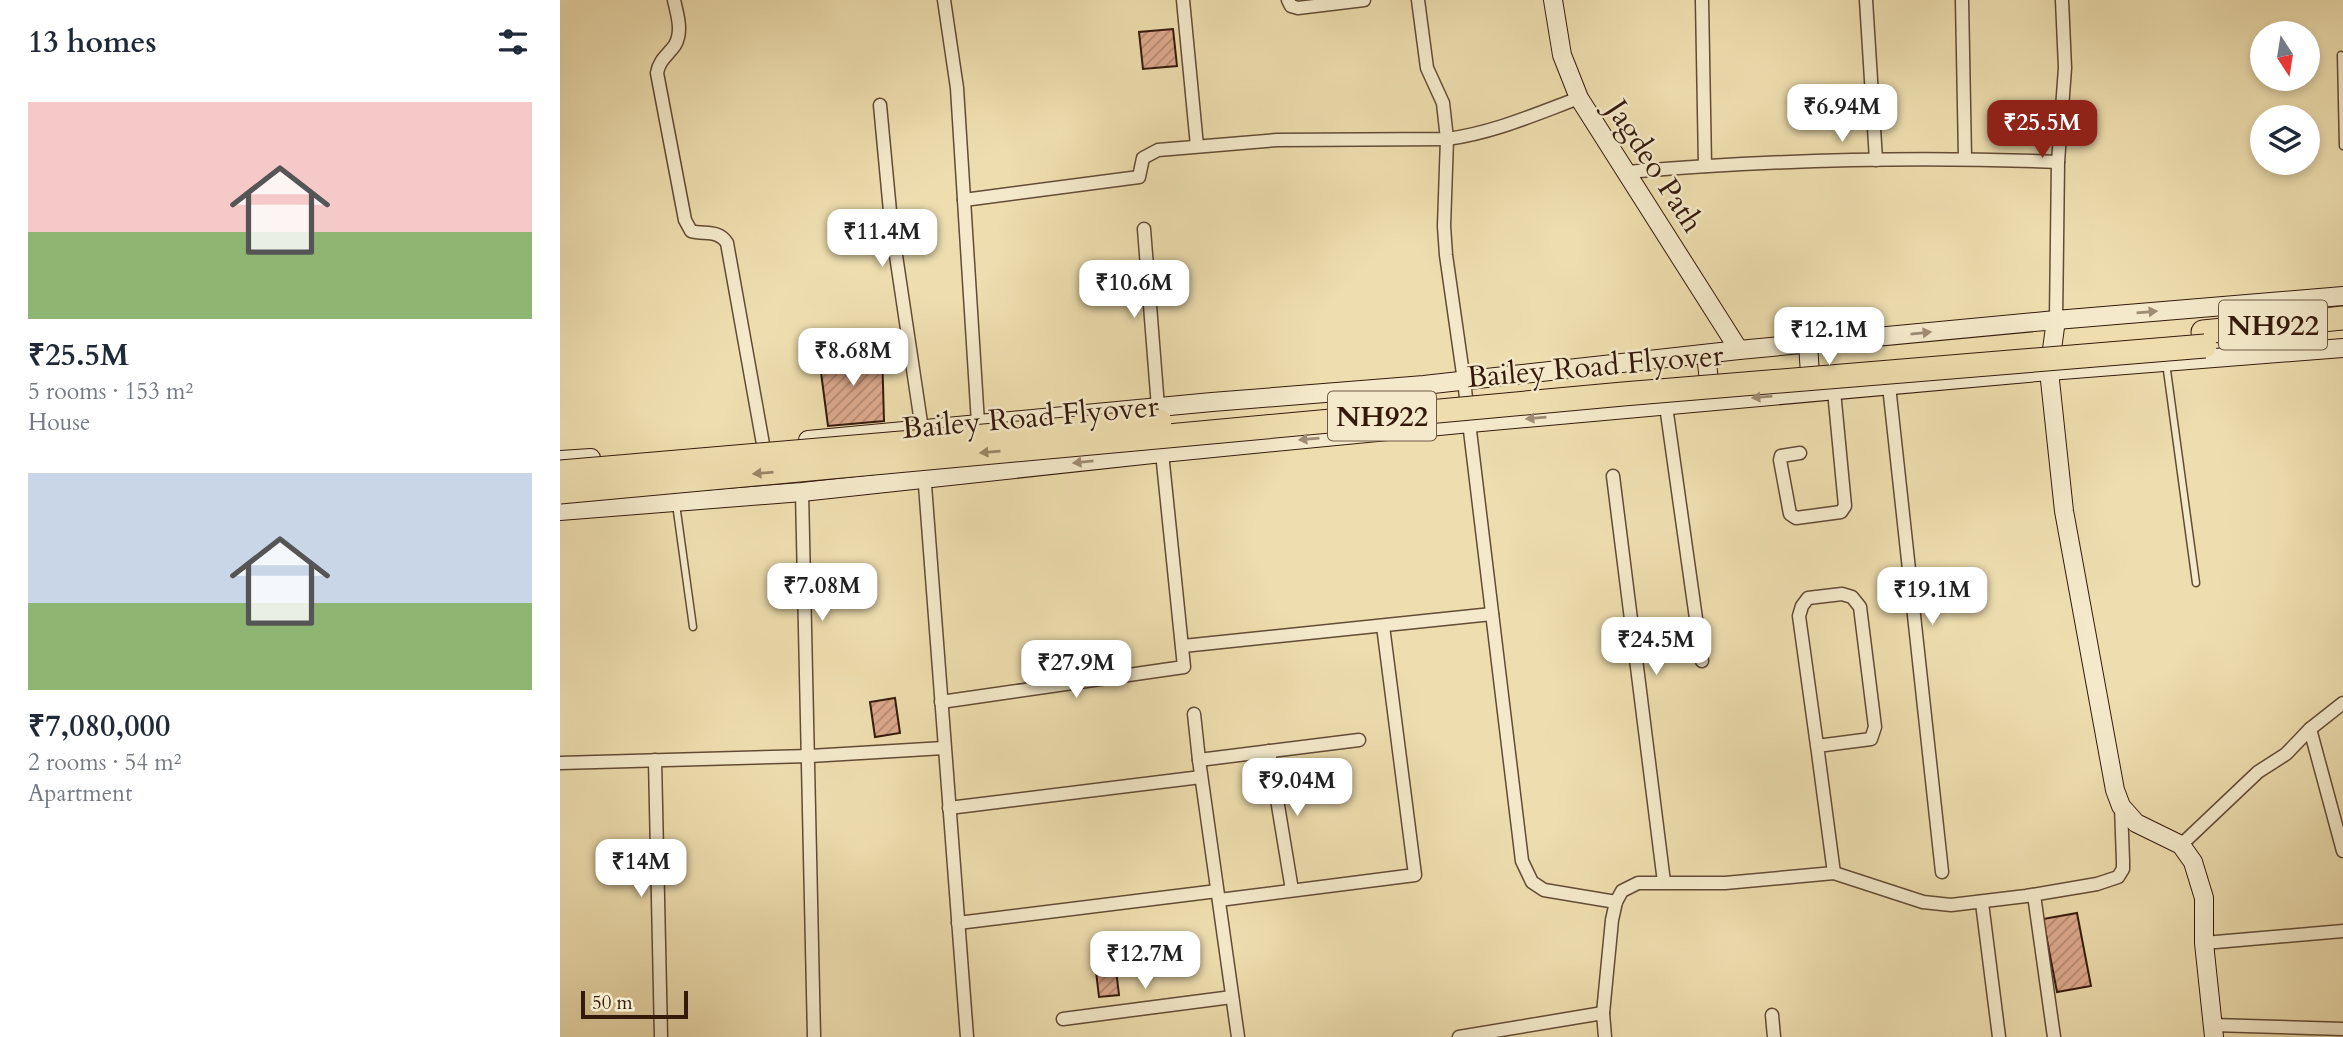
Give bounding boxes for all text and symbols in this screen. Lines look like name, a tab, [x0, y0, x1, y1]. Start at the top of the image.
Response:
north arrow	[2250, 21, 2320, 91]
map controls	[2250, 21, 2320, 175]
text: 13 homes	[28, 22, 157, 63]
icon: filters	[494, 23, 532, 61]
pin: ₹6.94M	[1785, 85, 1899, 144]
street label: Jagdeo Path	[1594, 89, 1713, 241]
text: ₹6.94M	[1803, 91, 1881, 122]
pin: ₹25.5M	[1985, 100, 2099, 160]
button: layers	[2250, 105, 2320, 175]
text: ₹25.5M	[2003, 107, 2081, 138]
icon: home	[217, 147, 343, 273]
pin: ₹11.4M	[825, 210, 939, 269]
text: ₹11.4M	[843, 216, 921, 247]
pin: ₹10.6M	[1077, 260, 1191, 320]
text: ₹10.6M	[1095, 267, 1173, 298]
road number: NH922	[2219, 300, 2327, 350]
one-way arrow	[2136, 306, 2158, 317]
pin: ₹12.1M	[1772, 308, 1886, 367]
text: ₹12.1M	[1790, 314, 1868, 345]
one-way arrow	[1910, 327, 1932, 338]
pin: ₹8.68M	[796, 328, 910, 388]
text: ₹25.5M	[28, 335, 129, 376]
text: ₹8.68M	[814, 335, 892, 366]
street label: Bailey Road Flyover	[1465, 335, 1725, 398]
text: 5 rooms · 153 m²	[28, 376, 193, 407]
street label: Bailey Road Flyover	[900, 386, 1160, 449]
road number: NH922	[1328, 392, 1436, 440]
one-way arrow	[1751, 392, 1773, 403]
text: House	[28, 407, 90, 438]
one-way arrow	[1525, 412, 1547, 423]
one-way arrow	[1298, 434, 1320, 445]
one-way arrow	[979, 447, 1001, 458]
one-way arrow	[1072, 456, 1094, 467]
one-way arrow	[752, 468, 774, 479]
icon: home	[217, 518, 343, 644]
pin: ₹7.08M	[765, 564, 879, 623]
pin: ₹19.1M	[1875, 568, 1989, 627]
text: ₹7.08M	[783, 570, 861, 601]
text: ₹19.1M	[1893, 574, 1971, 605]
pin: ₹24.5M	[1599, 618, 1713, 677]
text: ₹24.5M	[1617, 624, 1695, 655]
pin: ₹27.9M	[1019, 640, 1133, 700]
text: ₹27.9M	[1037, 647, 1115, 678]
text: ₹7,080,000	[28, 706, 170, 747]
text: 2 rooms · 54 m²	[28, 747, 181, 778]
pin: ₹9.04M	[1240, 758, 1354, 818]
text: ₹9.04M	[1258, 765, 1336, 796]
text: Apartment	[28, 778, 132, 809]
pin: ₹14M	[600, 839, 682, 899]
text: ₹14M	[611, 846, 671, 877]
pin: ₹12.7M	[1088, 932, 1202, 991]
text: ₹12.7M	[1106, 938, 1184, 969]
scale bar	[581, 988, 688, 1020]
text: 50 m	[592, 990, 633, 1016]

